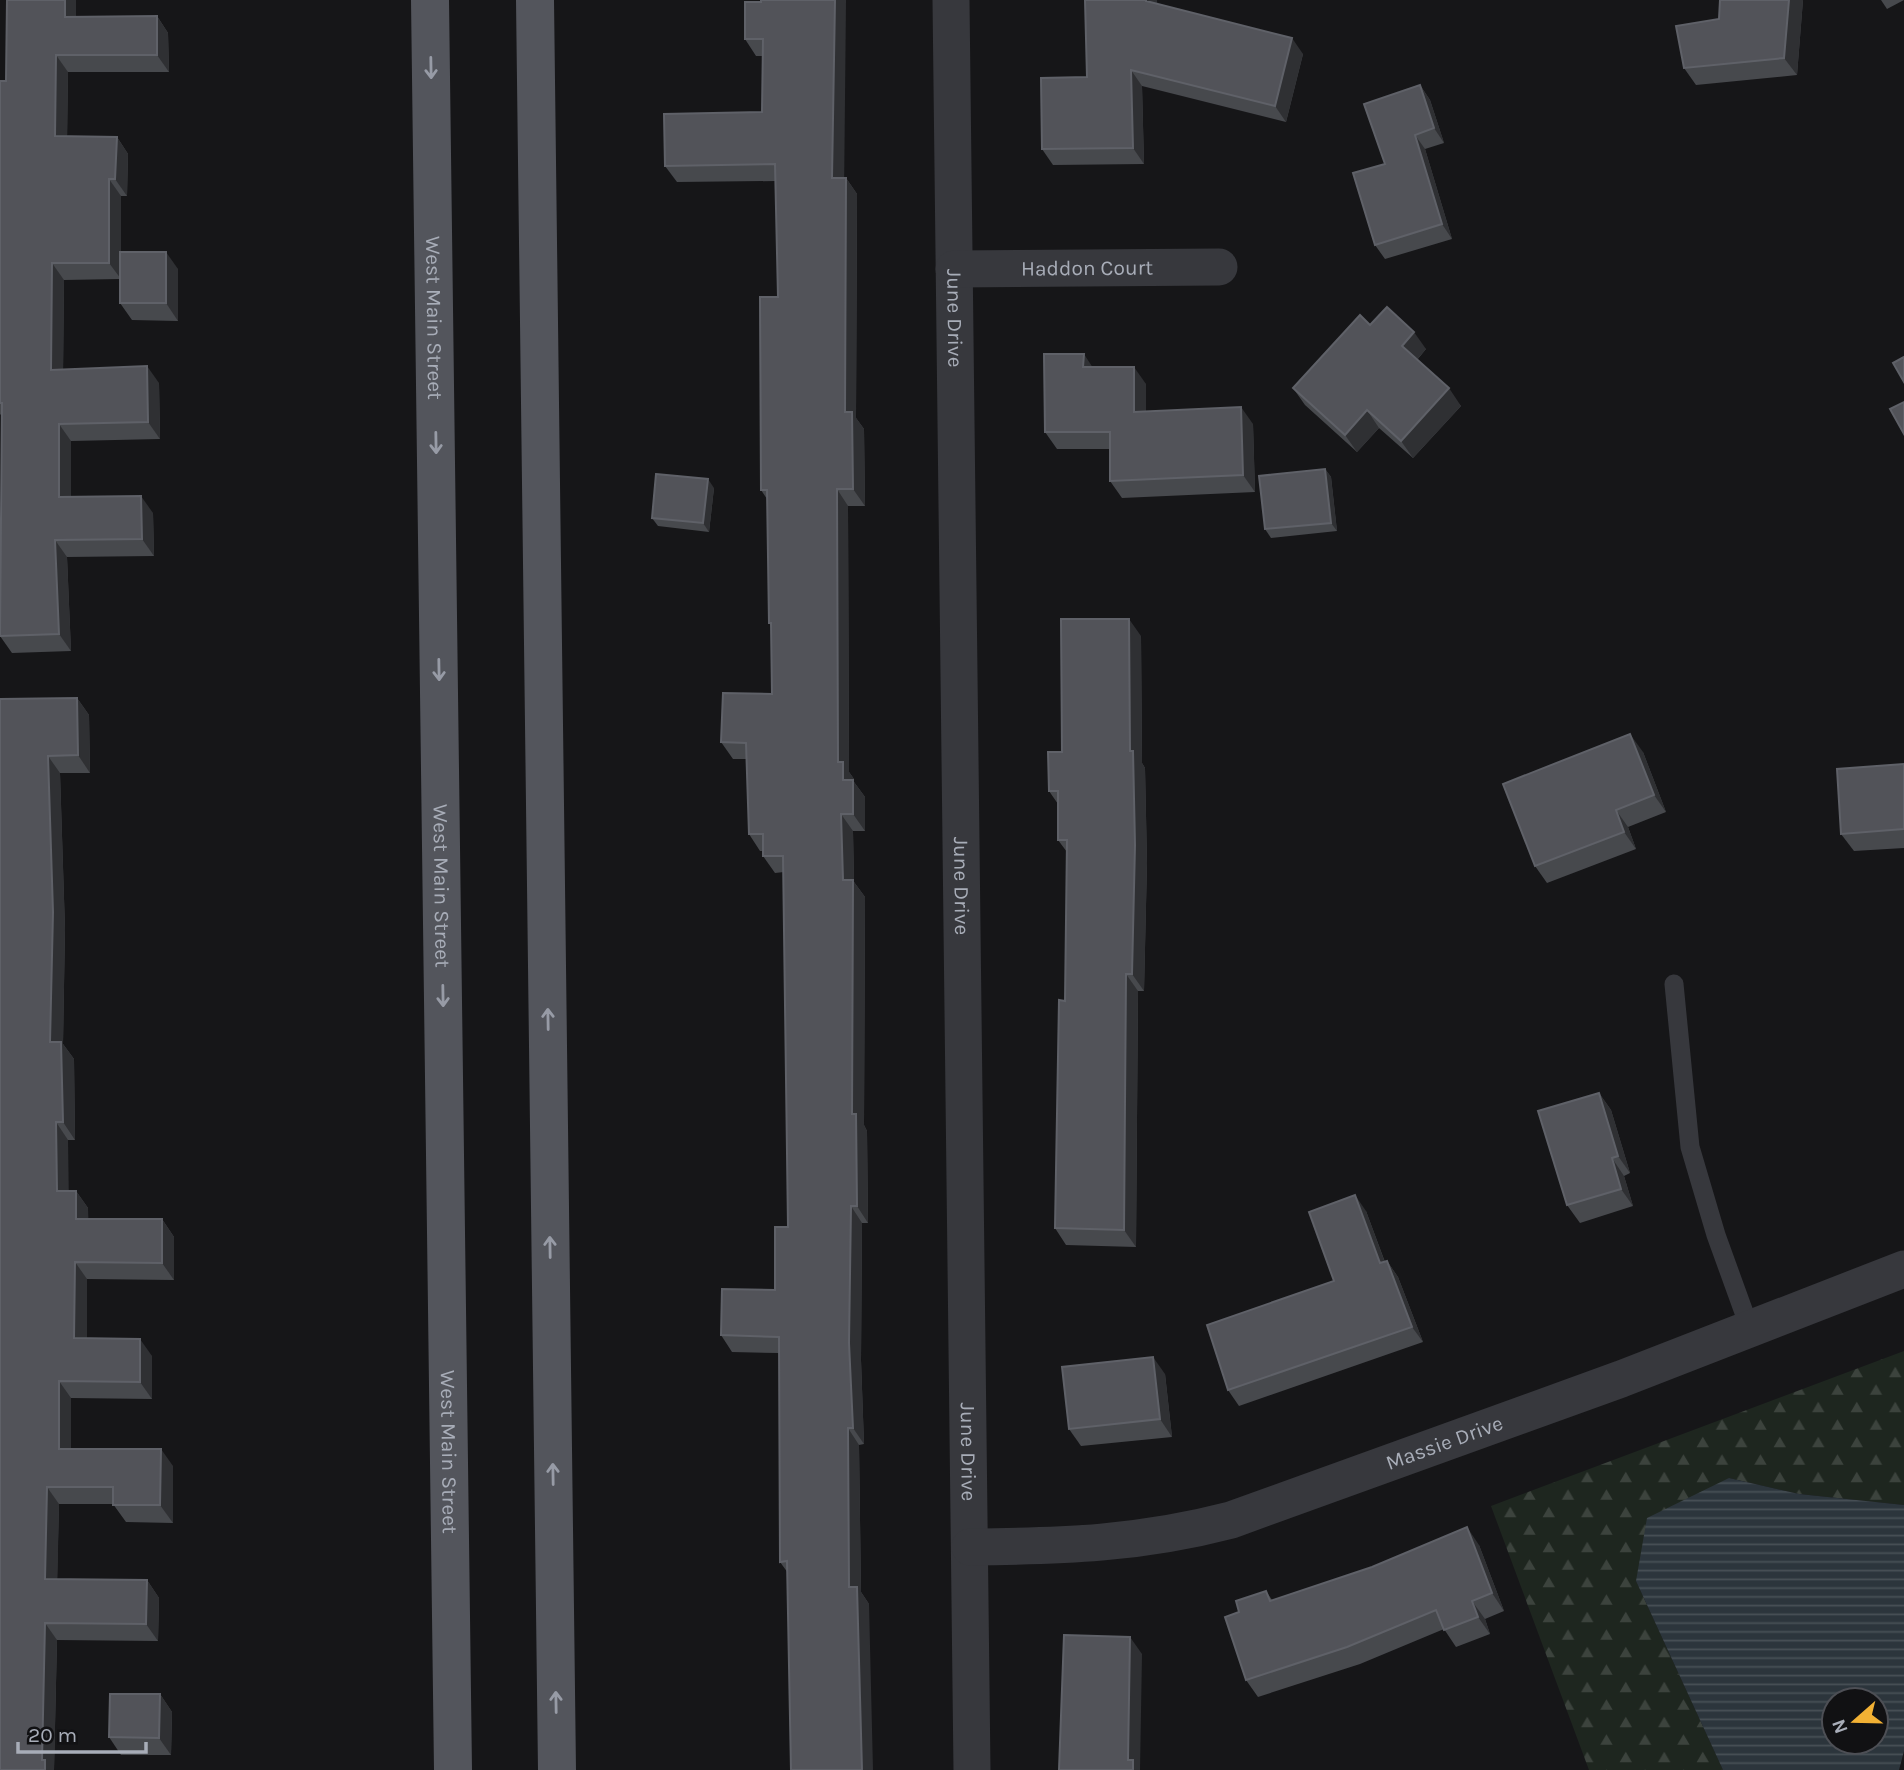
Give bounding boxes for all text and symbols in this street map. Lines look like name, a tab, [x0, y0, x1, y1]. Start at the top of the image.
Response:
one-way arrow	[424, 56, 438, 79]
street label: West Main Street	[421, 236, 447, 400]
street label: Haddon Court	[1021, 255, 1153, 280]
street label: June Drive	[942, 268, 967, 368]
one-way arrow	[429, 431, 443, 454]
one-way arrow	[432, 658, 446, 681]
street label: West Main Street	[428, 804, 455, 968]
street label: June Drive	[949, 836, 974, 935]
one-way arrow	[436, 984, 450, 1007]
one-way arrow	[541, 1008, 554, 1031]
one-way arrow	[543, 1236, 557, 1259]
street label: West Main Street	[436, 1370, 462, 1534]
street label: June Drive	[956, 1402, 981, 1501]
street label: Massie Drive	[1383, 1411, 1506, 1475]
one-way arrow	[546, 1463, 560, 1486]
north arrow	[1820, 1686, 1890, 1756]
one-way arrow	[549, 1691, 563, 1714]
scale bar	[18, 1710, 145, 1754]
text: N	[1827, 1716, 1853, 1737]
text: 20 m	[28, 1723, 77, 1747]

